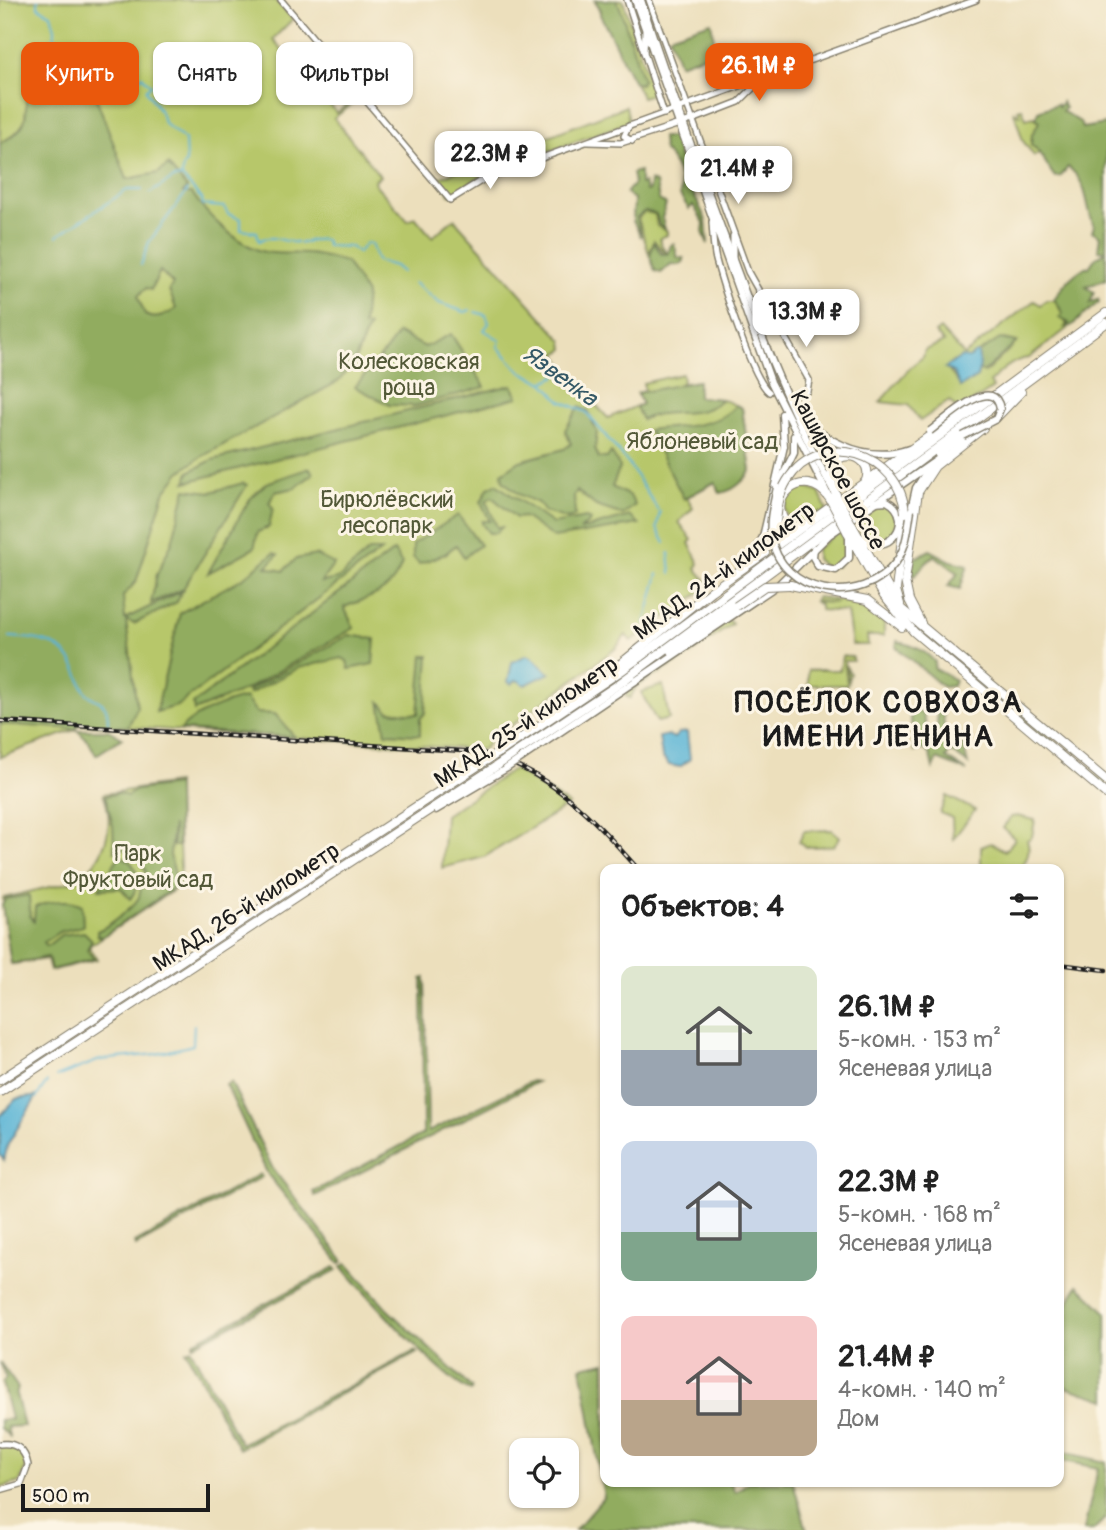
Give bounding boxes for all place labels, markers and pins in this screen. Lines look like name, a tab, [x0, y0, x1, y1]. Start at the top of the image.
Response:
pin: 26.1M ₽	[694, 43, 824, 103]
pin: 22.3M ₽	[425, 132, 555, 191]
pin: 21.4M ₽	[673, 146, 803, 206]
pin: 13.3M ₽	[741, 290, 871, 349]

